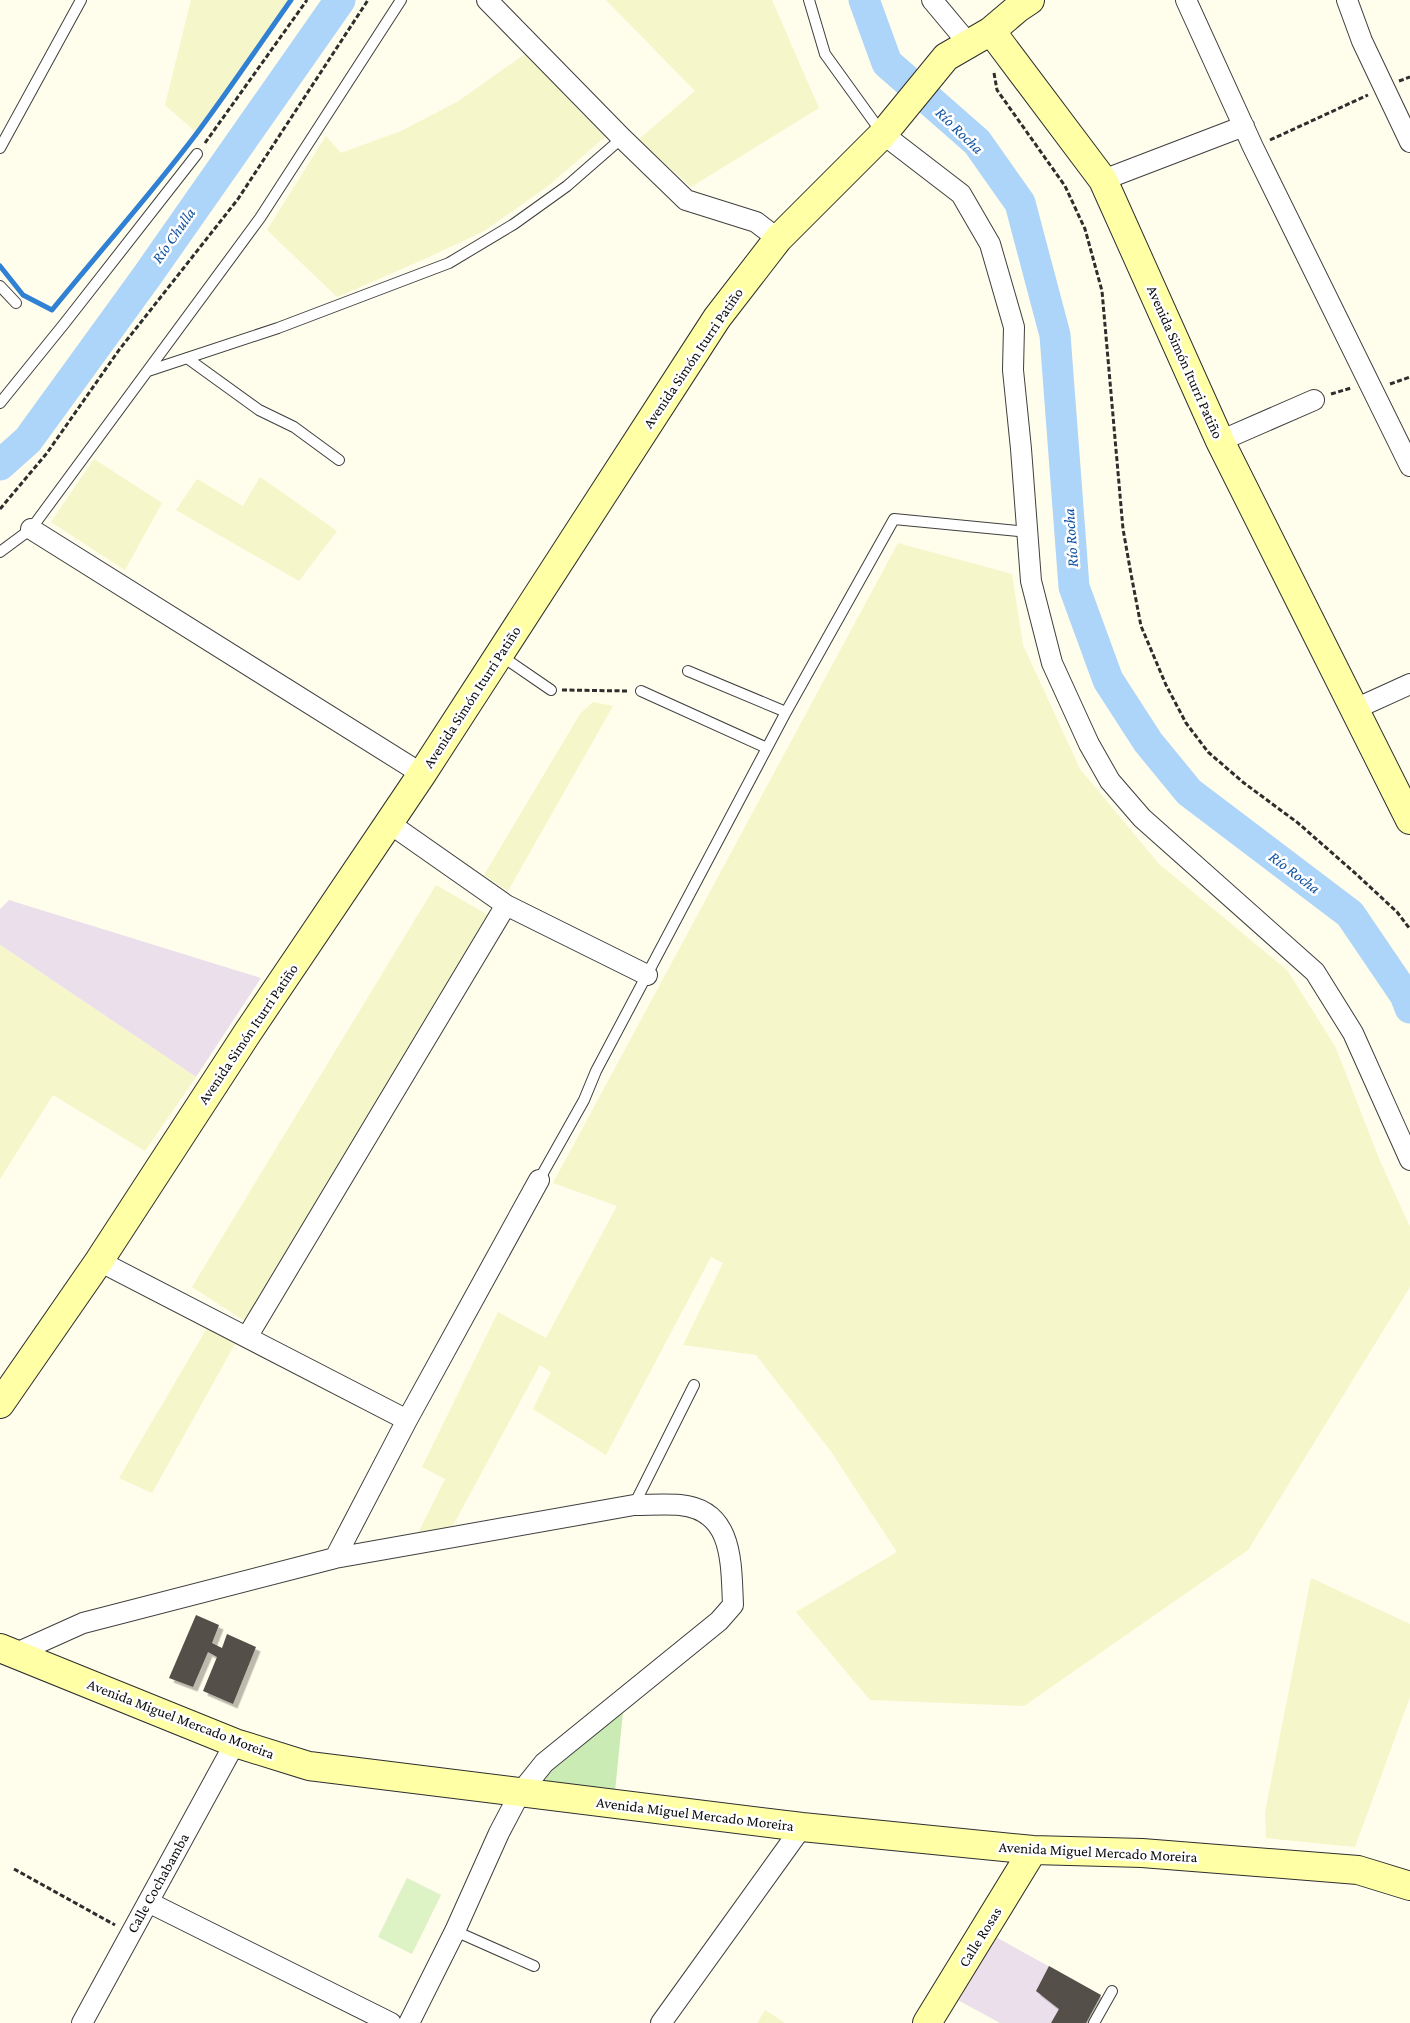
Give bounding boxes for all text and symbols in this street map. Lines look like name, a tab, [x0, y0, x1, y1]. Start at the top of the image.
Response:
water label: Río Rocha	[932, 104, 987, 157]
water label: Río Chulla	[148, 204, 199, 266]
street label: Avenida Simón Iturri Patiño	[1144, 283, 1226, 441]
street label: Avenida Simón Iturri Patiño	[640, 285, 746, 431]
water label: Río Rocha	[1060, 507, 1081, 568]
street label: Avenida Simón Iturri Patiño	[420, 623, 524, 771]
water label: Río Rocha	[1266, 848, 1324, 897]
street label: Avenida Simón Iturri Patiño	[195, 961, 301, 1107]
street label: Avenida Miguel Mercado Moreira	[85, 1676, 277, 1763]
street label: Avenida Miguel Mercado Moreira	[595, 1794, 795, 1835]
street label: Calle Cochabamba	[124, 1830, 192, 1936]
street label: Avenida Miguel Mercado Moreira	[998, 1839, 1198, 1866]
street label: Calle Rosas	[955, 1904, 1005, 1970]

